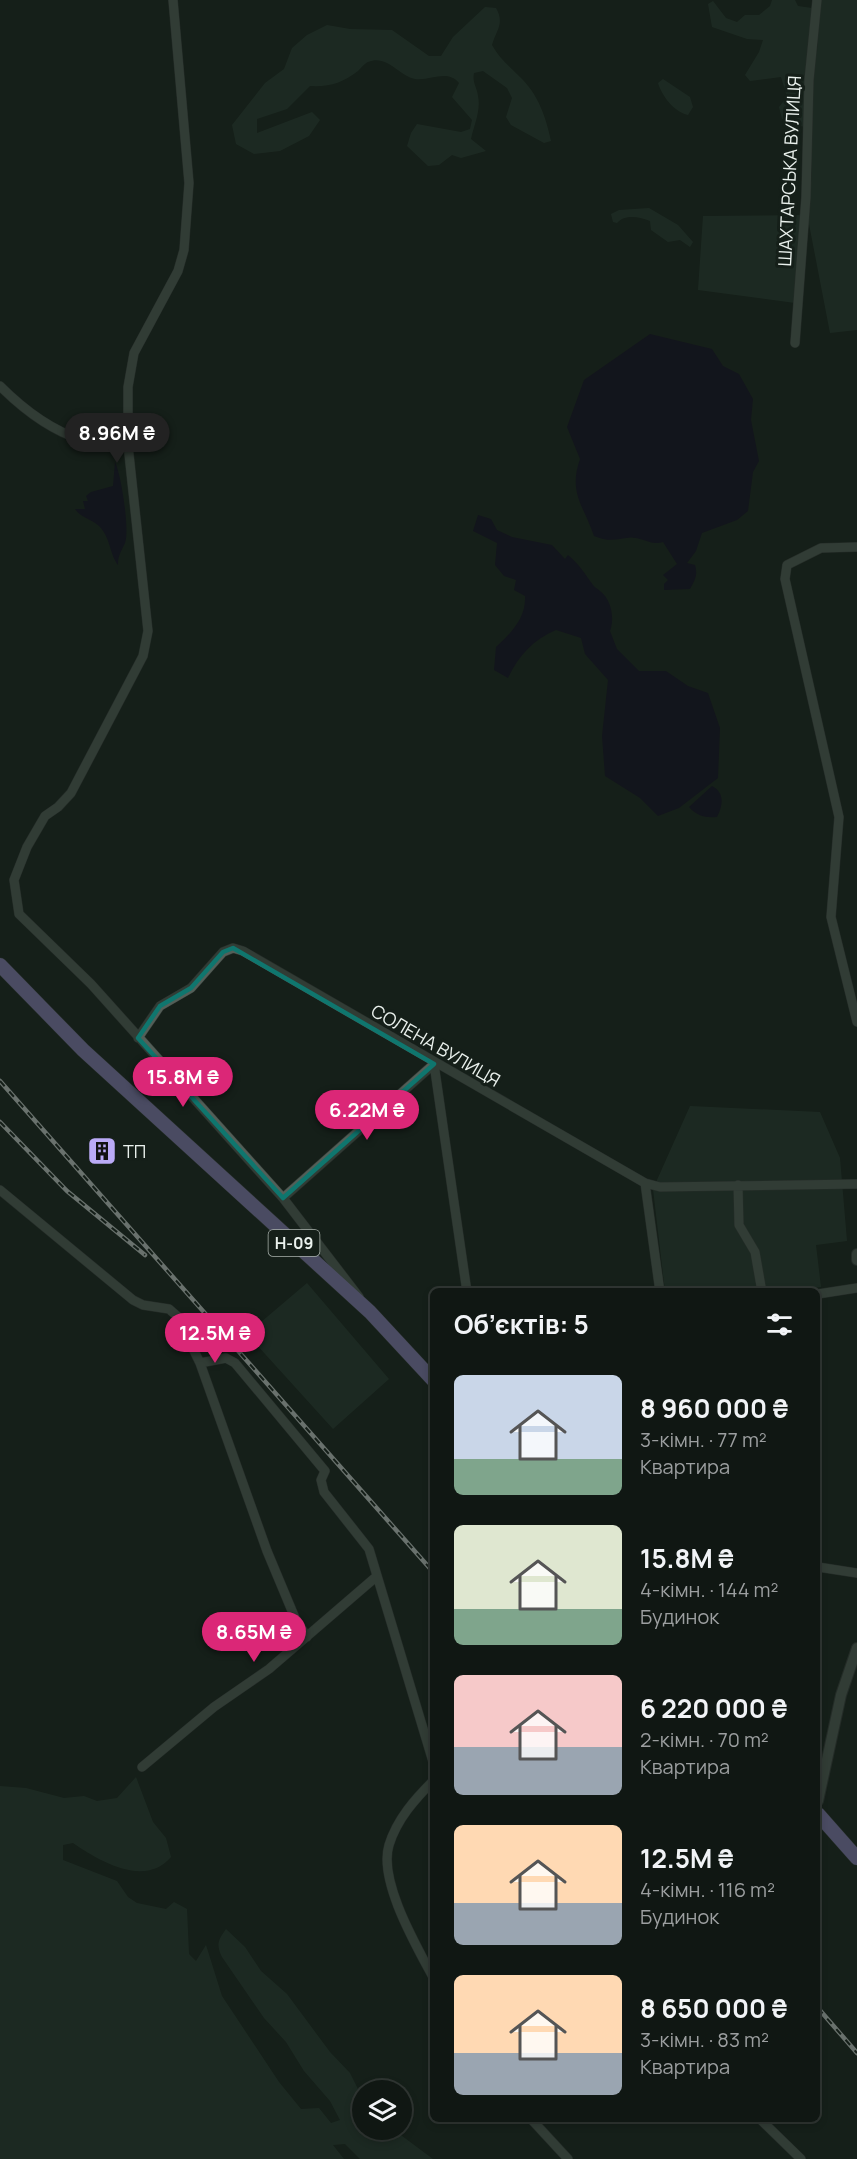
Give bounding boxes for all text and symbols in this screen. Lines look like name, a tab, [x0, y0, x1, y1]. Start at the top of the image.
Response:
street label: ШАХТАРСЬКА ВУЛИЦЯ	[772, 75, 806, 267]
pin: 8.96M ₴	[62, 413, 172, 464]
text: 8.96M ₴	[79, 419, 155, 446]
street label: СОЛЕНА ВУЛИЦЯ	[367, 998, 505, 1092]
pin: 15.8M ₴	[128, 1057, 238, 1108]
text: 15.8M ₴	[147, 1063, 219, 1090]
pin: 6.22M ₴	[312, 1090, 422, 1141]
text: 6.22M ₴	[329, 1096, 405, 1123]
building icon: ТП	[86, 1135, 118, 1167]
place label: ТП	[123, 1139, 146, 1163]
road number: Н-09	[268, 1230, 320, 1256]
text: Об’єктів: 5	[454, 1306, 589, 1342]
icon: filters	[763, 1308, 796, 1341]
pin: 12.5M ₴	[160, 1313, 270, 1364]
text: 12.5M ₴	[179, 1319, 251, 1346]
text: 8 960 000 ₴	[640, 1390, 789, 1426]
icon: home	[502, 1399, 574, 1471]
text: 3-кімн. · 77 m²	[640, 1426, 767, 1453]
text: Квартира	[640, 1453, 730, 1480]
text: 15.8M ₴	[640, 1540, 734, 1576]
icon: home	[502, 1549, 574, 1621]
text: 4-кімн. · 144 m²	[640, 1576, 779, 1603]
text: Будинок	[640, 1603, 719, 1630]
pin: 8.65M ₴	[199, 1612, 309, 1663]
text: 8.65M ₴	[216, 1618, 292, 1645]
text: 6 220 000 ₴	[640, 1690, 787, 1726]
icon: home	[502, 1699, 574, 1771]
text: 2-кімн. · 70 m²	[640, 1726, 769, 1753]
text: Квартира	[640, 1753, 730, 1780]
text: 12.5M ₴	[640, 1840, 734, 1876]
icon: home	[502, 1849, 574, 1921]
text: 4-кімн. · 116 m²	[640, 1876, 775, 1903]
text: Будинок	[640, 1903, 719, 1930]
text: 8 650 000 ₴	[640, 1990, 788, 2026]
icon: home	[502, 1999, 574, 2071]
text: 3-кімн. · 83 m²	[640, 2026, 769, 2053]
text: Квартира	[640, 2053, 730, 2080]
map controls	[352, 2080, 412, 2140]
button: layers	[352, 2080, 412, 2140]

